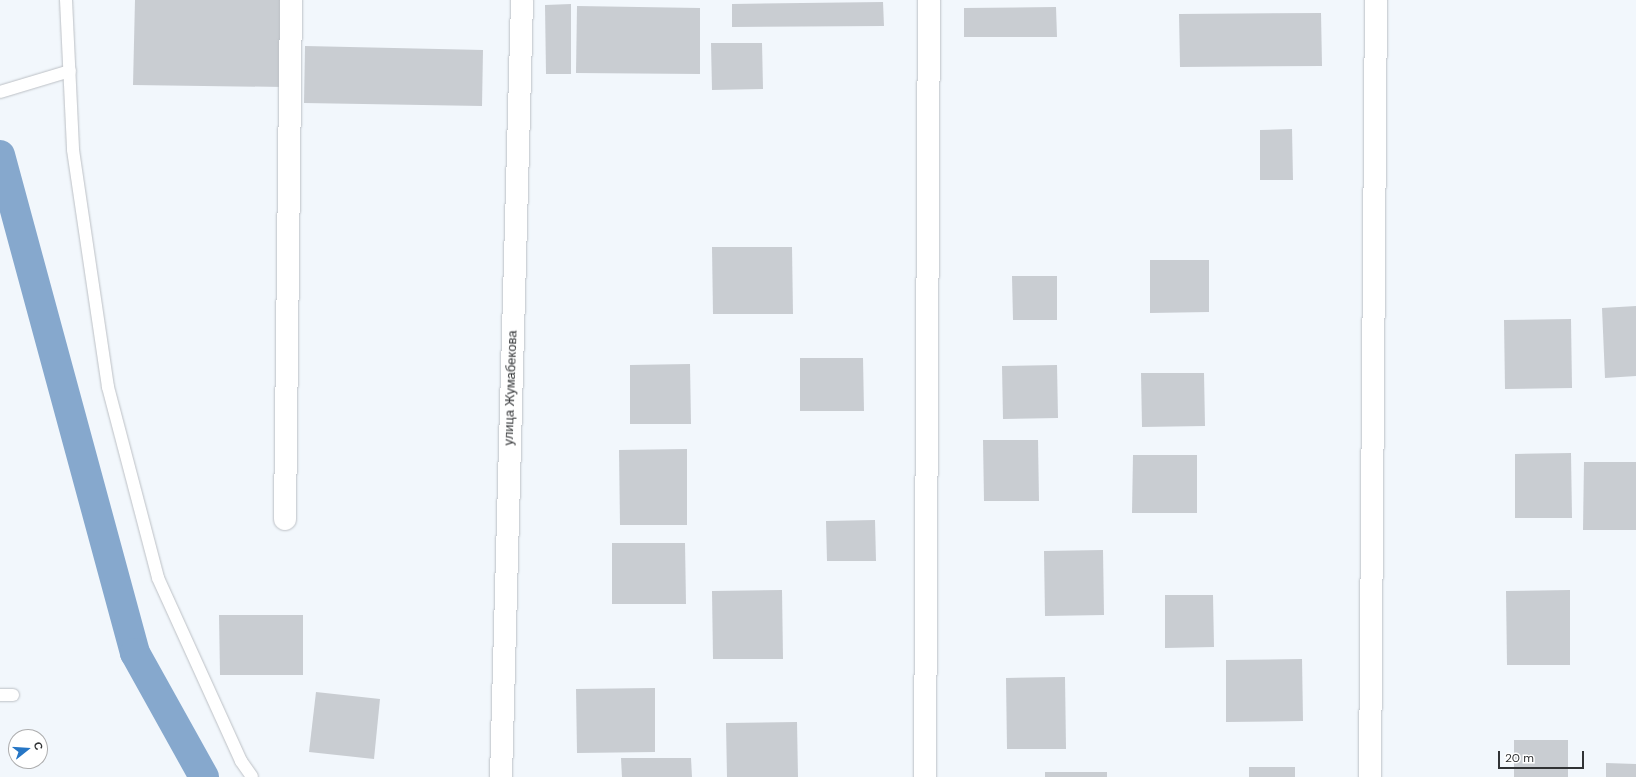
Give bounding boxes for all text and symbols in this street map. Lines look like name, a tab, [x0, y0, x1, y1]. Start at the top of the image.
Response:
street label: улица Жумабекова	[501, 330, 521, 446]
north arrow	[8, 729, 48, 769]
text: С	[31, 740, 46, 752]
scale bar	[1500, 743, 1586, 769]
text: 20 m	[1505, 750, 1534, 766]

